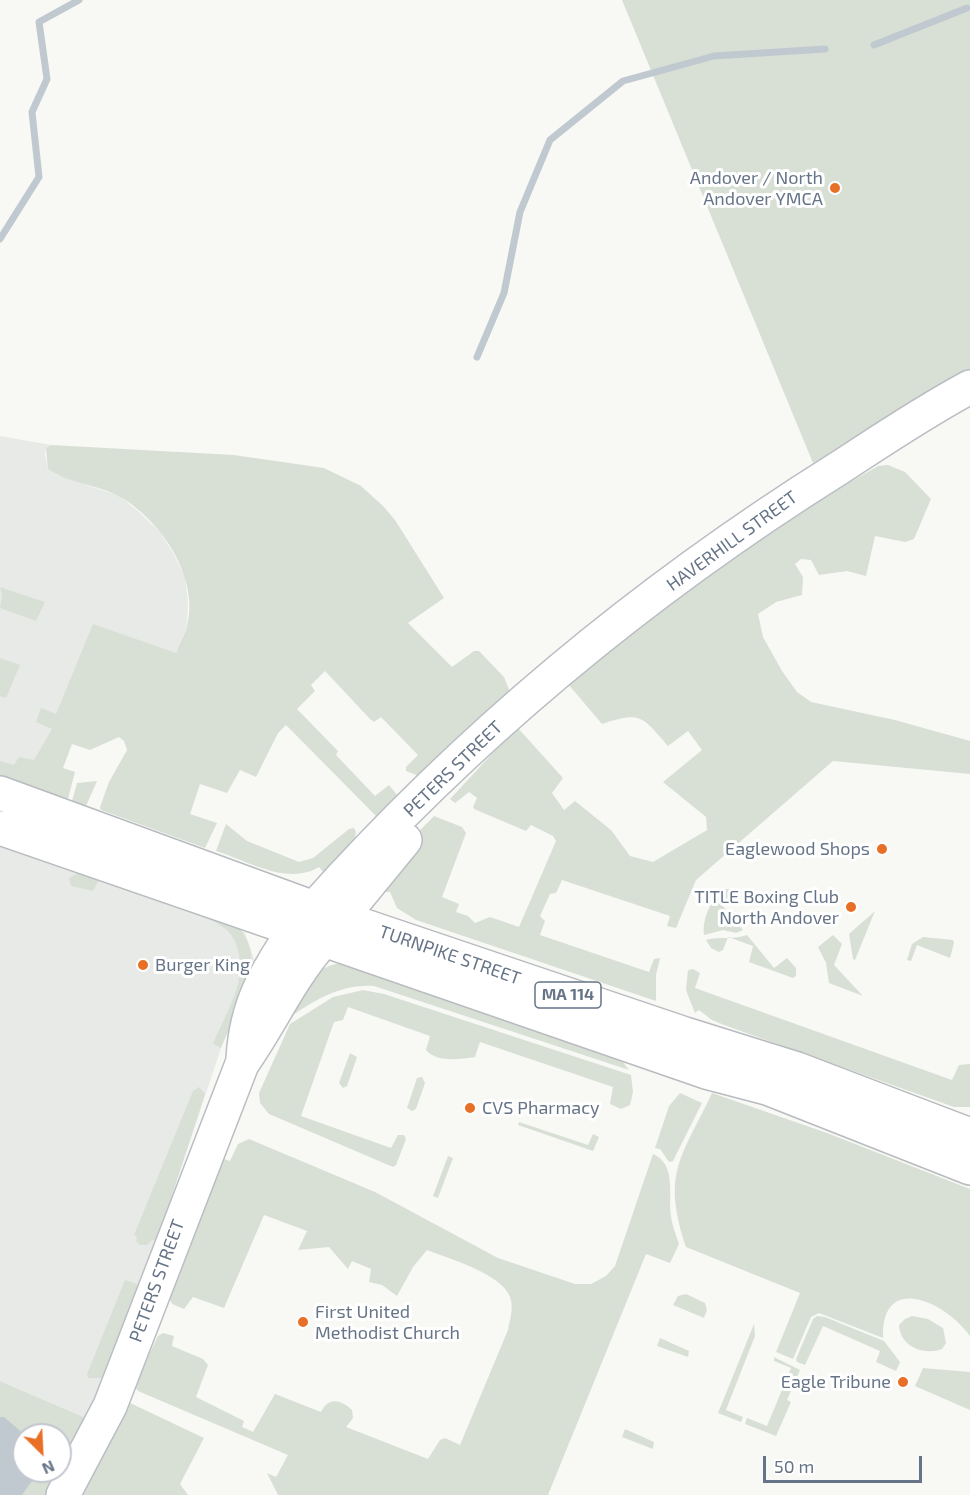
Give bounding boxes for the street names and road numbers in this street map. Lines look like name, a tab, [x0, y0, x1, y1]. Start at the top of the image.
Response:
street label: HAVERHILL STREET	[662, 486, 802, 596]
street label: PETERS STREET	[399, 717, 507, 821]
street label: TURNPIKE STREET	[376, 921, 524, 989]
road number: MA 114	[535, 982, 601, 1008]
street label: PETERS STREET	[125, 1217, 189, 1345]

